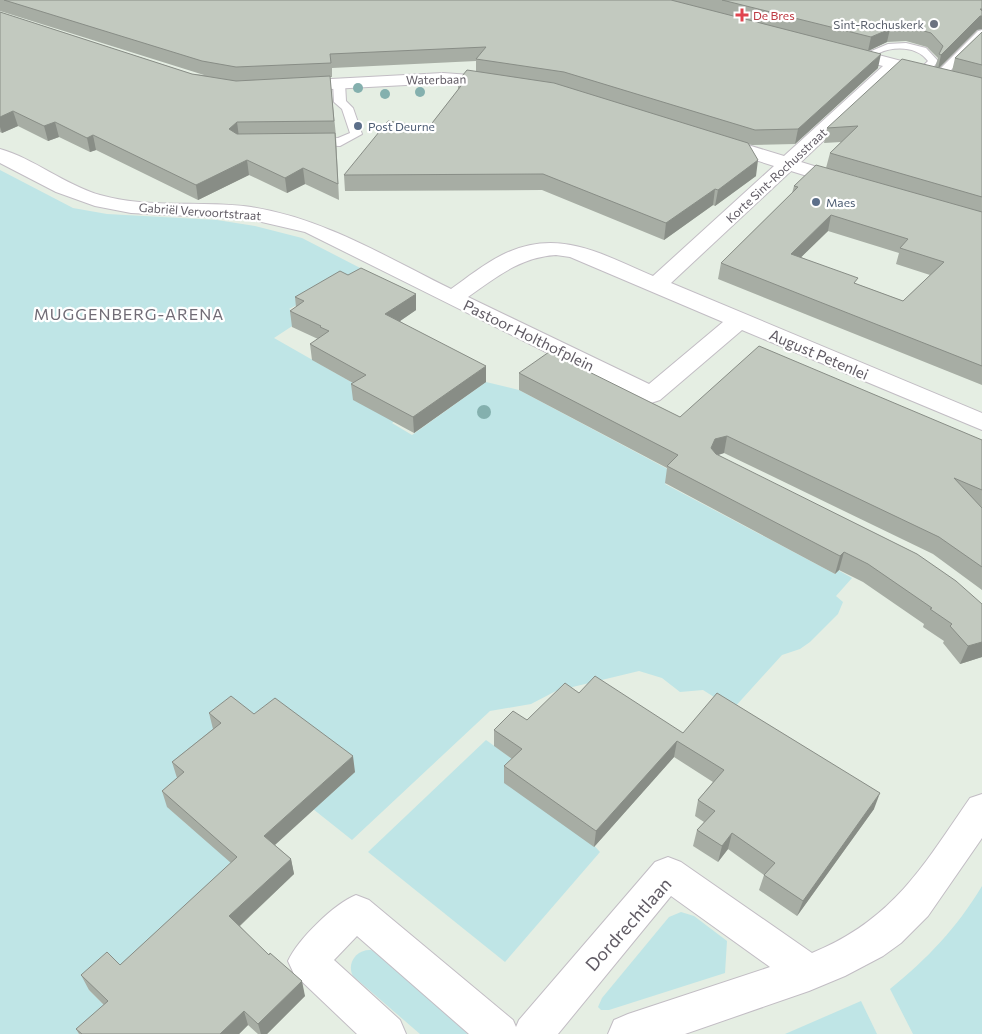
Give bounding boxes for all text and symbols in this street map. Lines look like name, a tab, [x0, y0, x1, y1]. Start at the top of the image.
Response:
marker: De Bres	[735, 8, 749, 22]
place label: De Bres	[753, 8, 795, 22]
place label: Sint-Rochuskerk	[833, 17, 924, 31]
marker: Sint-Rochuskerk	[928, 18, 940, 30]
street label: Waterbaan	[406, 71, 466, 87]
place label: Post Deurne	[368, 119, 435, 133]
marker: Post Deurne	[352, 120, 364, 132]
street label: Korte Sint-Rochusstraat	[723, 125, 829, 225]
place label: Maes	[826, 195, 855, 209]
marker: Maes	[810, 196, 822, 208]
street label: Gabriël Vervoortstraat	[138, 200, 262, 222]
street label: Pastoor Holthofplein	[461, 295, 597, 375]
district label: MUGGENBERG-ARENA	[34, 304, 224, 323]
street label: August Petenlei	[767, 325, 871, 383]
street label: Dordrechtlaan	[580, 873, 676, 975]

